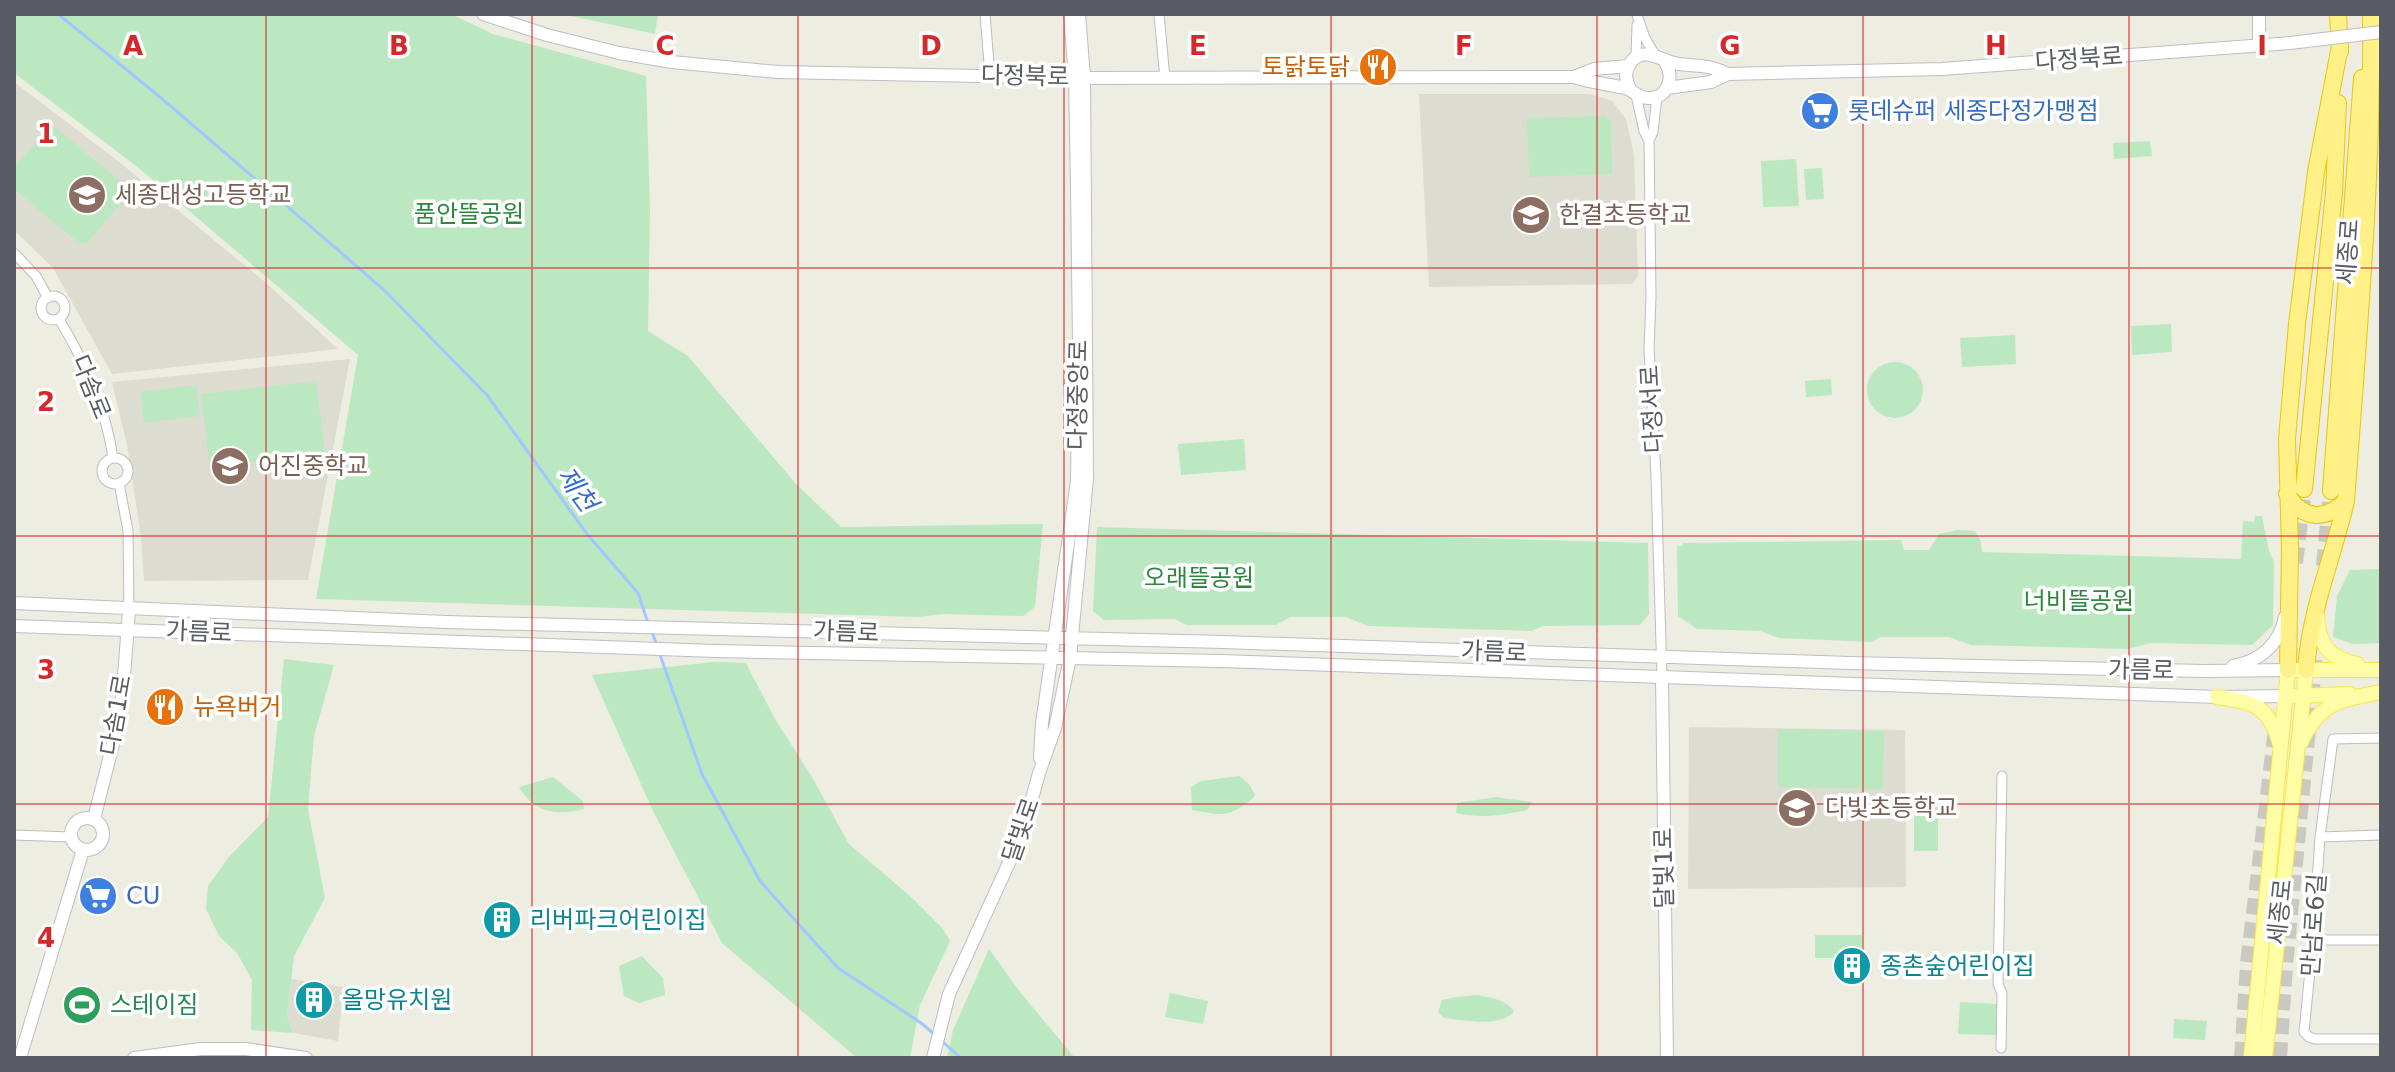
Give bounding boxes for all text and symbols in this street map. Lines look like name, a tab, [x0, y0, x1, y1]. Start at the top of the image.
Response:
text: A	[123, 31, 143, 61]
text: B	[389, 31, 409, 61]
text: C	[655, 31, 675, 61]
text: D	[920, 31, 942, 61]
text: E	[1189, 31, 1207, 61]
text: F	[1455, 31, 1473, 61]
text: G	[1719, 31, 1741, 61]
text: H	[1985, 31, 2007, 61]
text: I	[2257, 31, 2267, 61]
street label: 다정북로	[2034, 42, 2124, 76]
restaurant icon: 토닭토닭	[1357, 46, 1399, 88]
place label: 토닭토닭	[1262, 53, 1350, 81]
street label: 다정북로	[981, 61, 1069, 91]
supermarket icon: 롯데슈퍼 세종다정가맹점	[1799, 90, 1841, 132]
place label: 롯데슈퍼 세종다정가맹점	[1848, 97, 2099, 125]
text: 1	[37, 119, 55, 149]
school or university icon: 세종대성고등학교	[66, 174, 108, 216]
place label: 세종대성고등학교	[115, 181, 292, 209]
school or university icon: 한결초등학교	[1510, 194, 1552, 236]
park label: 품안뜰공원	[414, 200, 524, 228]
place label: 한결초등학교	[1559, 201, 1691, 229]
street label: 세종로	[2332, 218, 2364, 286]
street label: 다정중앙로	[1063, 340, 1093, 450]
street label: 다솜로	[66, 351, 116, 423]
street label: 다정서로	[1636, 364, 1668, 454]
text: 2	[37, 387, 55, 417]
school or university icon: 어진중학교	[209, 445, 251, 487]
place label: 어진중학교	[258, 452, 368, 480]
water label: 제천	[551, 461, 605, 520]
park label: 오래뜰공원	[1144, 564, 1254, 592]
park label: 너비뜰공원	[2024, 587, 2134, 615]
street label: 가름로	[165, 617, 233, 647]
street label: 가름로	[812, 617, 880, 647]
street label: 가름로	[1460, 637, 1528, 667]
text: 3	[37, 655, 55, 685]
street label: 가름로	[2108, 655, 2174, 685]
street label: 다솜1로	[95, 672, 137, 758]
restaurant icon: 뉴욕버거	[144, 686, 186, 728]
place label: 뉴욕버거	[193, 693, 281, 721]
school or university icon: 다빛초등학교	[1776, 787, 1818, 829]
street label: 달빛로	[997, 794, 1045, 866]
place label: 다빛초등학교	[1825, 794, 1957, 822]
street label: 달빛1로	[1649, 827, 1679, 909]
street label: 만남로6길	[2296, 872, 2332, 978]
supermarket icon: CU	[77, 875, 119, 917]
street label: 세종로	[2263, 878, 2297, 946]
place label: CU	[126, 882, 160, 910]
building icon: 리버파크어린이집	[481, 899, 523, 941]
place label: 리버파크어린이집	[530, 906, 707, 934]
text: 4	[37, 923, 55, 953]
building icon: 종촌숲어린이집	[1831, 945, 1873, 987]
place label: 종촌숲어린이집	[1880, 952, 2035, 980]
building icon: 올망유치원	[293, 979, 335, 1021]
sports icon: 스테이짐	[61, 984, 103, 1026]
place label: 올망유치원	[342, 986, 452, 1014]
place label: 스테이짐	[110, 991, 198, 1019]

